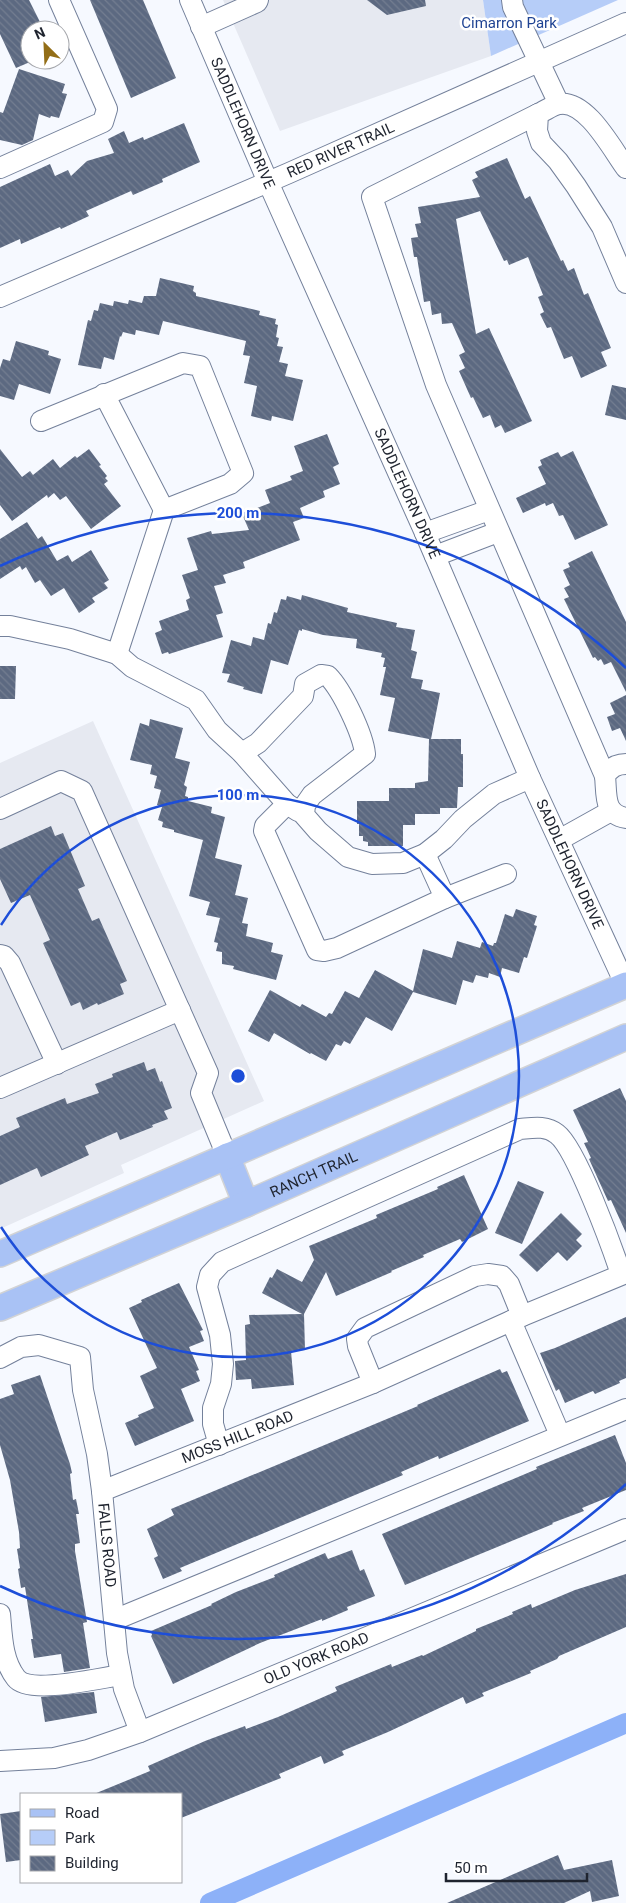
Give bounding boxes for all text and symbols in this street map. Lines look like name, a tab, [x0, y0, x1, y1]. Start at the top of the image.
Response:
park label: Cimarron Park	[461, 14, 557, 32]
north arrow	[20, 20, 70, 70]
text: N	[32, 24, 47, 42]
street label: SADDLEHORN DRIVE	[207, 55, 279, 192]
street label: RED RIVER TRAIL	[284, 118, 397, 182]
street label: SADDLEHORN DRIVE	[370, 425, 444, 562]
text: 200 m	[217, 504, 259, 522]
text: 100 m	[217, 786, 259, 804]
street label: SADDLEHORN DRIVE	[532, 796, 608, 932]
centre of rings	[229, 1067, 247, 1085]
street label: RANCH TRAIL	[267, 1147, 360, 1201]
street label: MOSS HILL ROAD	[179, 1407, 296, 1467]
street label: FALLS ROAD	[94, 1502, 120, 1588]
street label: OLD YORK ROAD	[261, 1628, 372, 1688]
legend	[20, 1793, 182, 1883]
text: Road	[65, 1804, 99, 1822]
text: Park	[65, 1829, 96, 1847]
scale bar	[446, 1850, 587, 1882]
text: Building	[65, 1854, 119, 1872]
text: 50 m	[454, 1859, 488, 1877]

